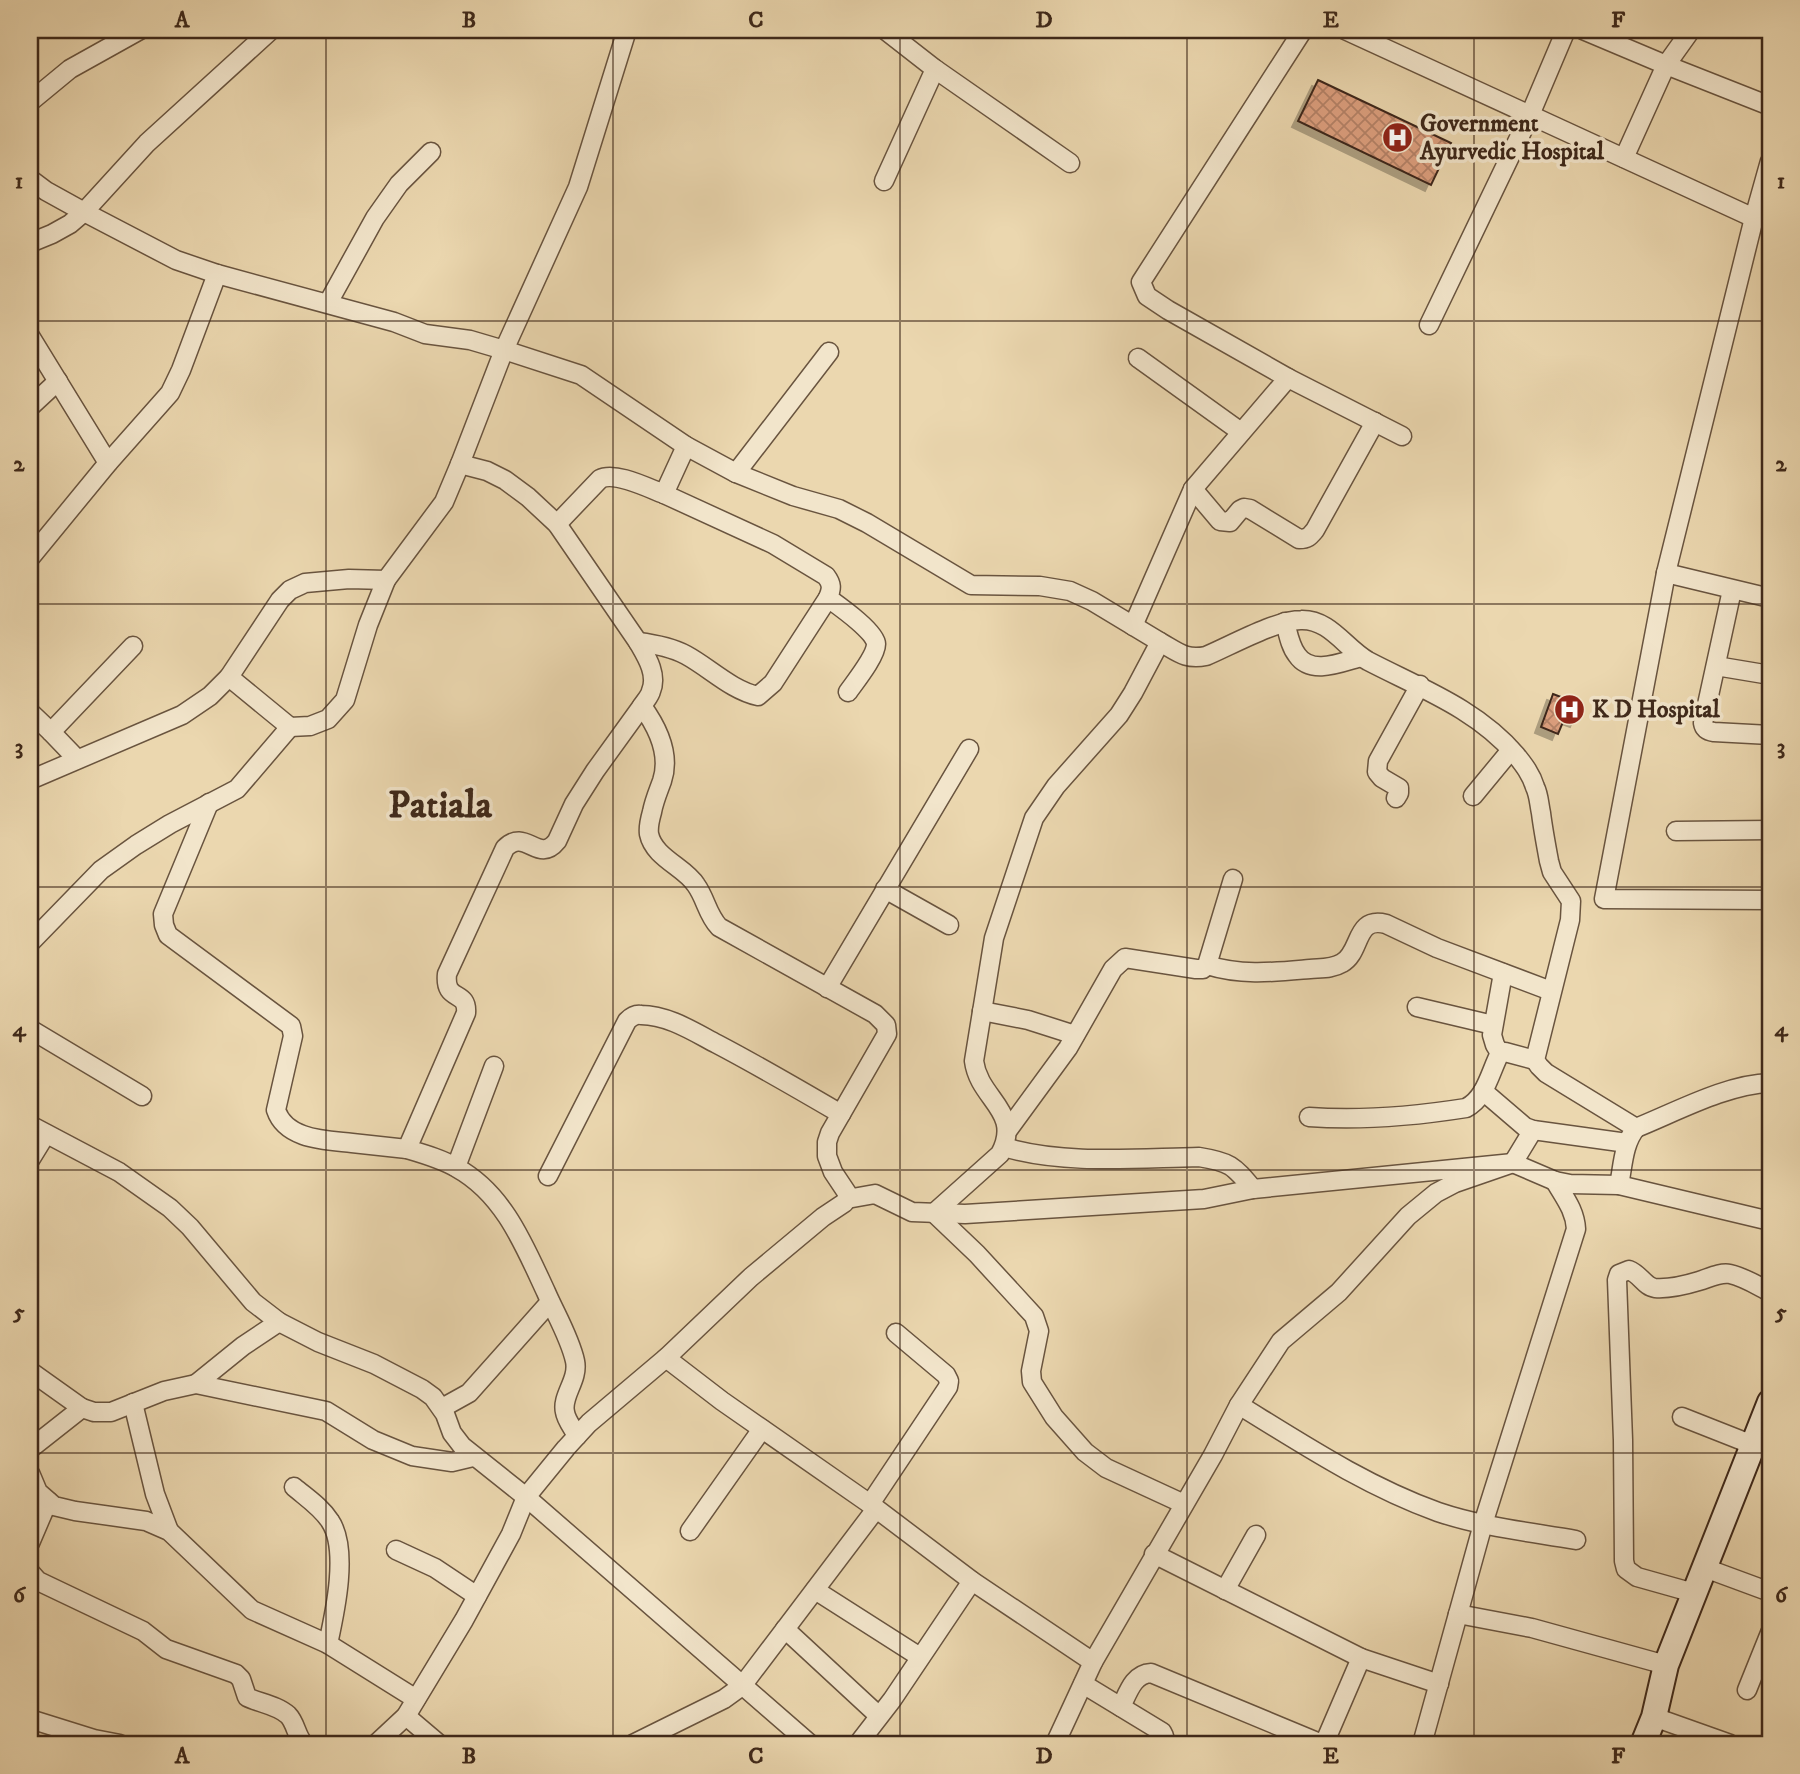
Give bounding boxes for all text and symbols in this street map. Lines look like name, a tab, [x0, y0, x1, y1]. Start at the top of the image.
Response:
text: A	[174, 6, 191, 35]
text: B	[462, 6, 476, 35]
text: C	[748, 6, 764, 35]
text: D	[1035, 6, 1053, 35]
text: E	[1323, 6, 1339, 35]
text: F	[1611, 6, 1626, 35]
place label: Government Ayurvedic Hospital	[1419, 109, 1605, 167]
hospital icon: Government Ayurvedic Hospital	[1380, 121, 1414, 155]
text: 1	[15, 167, 23, 196]
text: 1	[1777, 167, 1785, 196]
text: 2	[13, 450, 25, 479]
text: 2	[1775, 450, 1787, 479]
hospital icon: K D Hospital	[1552, 693, 1586, 727]
place label: K D Hospital	[1592, 695, 1721, 725]
text: 3	[15, 733, 23, 762]
text: 3	[1777, 733, 1785, 762]
district label: Patiala	[388, 782, 493, 830]
text: 4	[12, 1015, 27, 1044]
text: 4	[1774, 1015, 1789, 1044]
text: 5	[12, 1298, 25, 1327]
text: 5	[1774, 1298, 1787, 1327]
text: 6	[13, 1581, 27, 1610]
text: 6	[1775, 1581, 1789, 1610]
text: A	[174, 1742, 191, 1771]
text: B	[462, 1742, 476, 1771]
text: C	[748, 1742, 764, 1771]
text: D	[1035, 1742, 1053, 1771]
text: E	[1323, 1742, 1339, 1771]
text: F	[1611, 1742, 1626, 1771]

